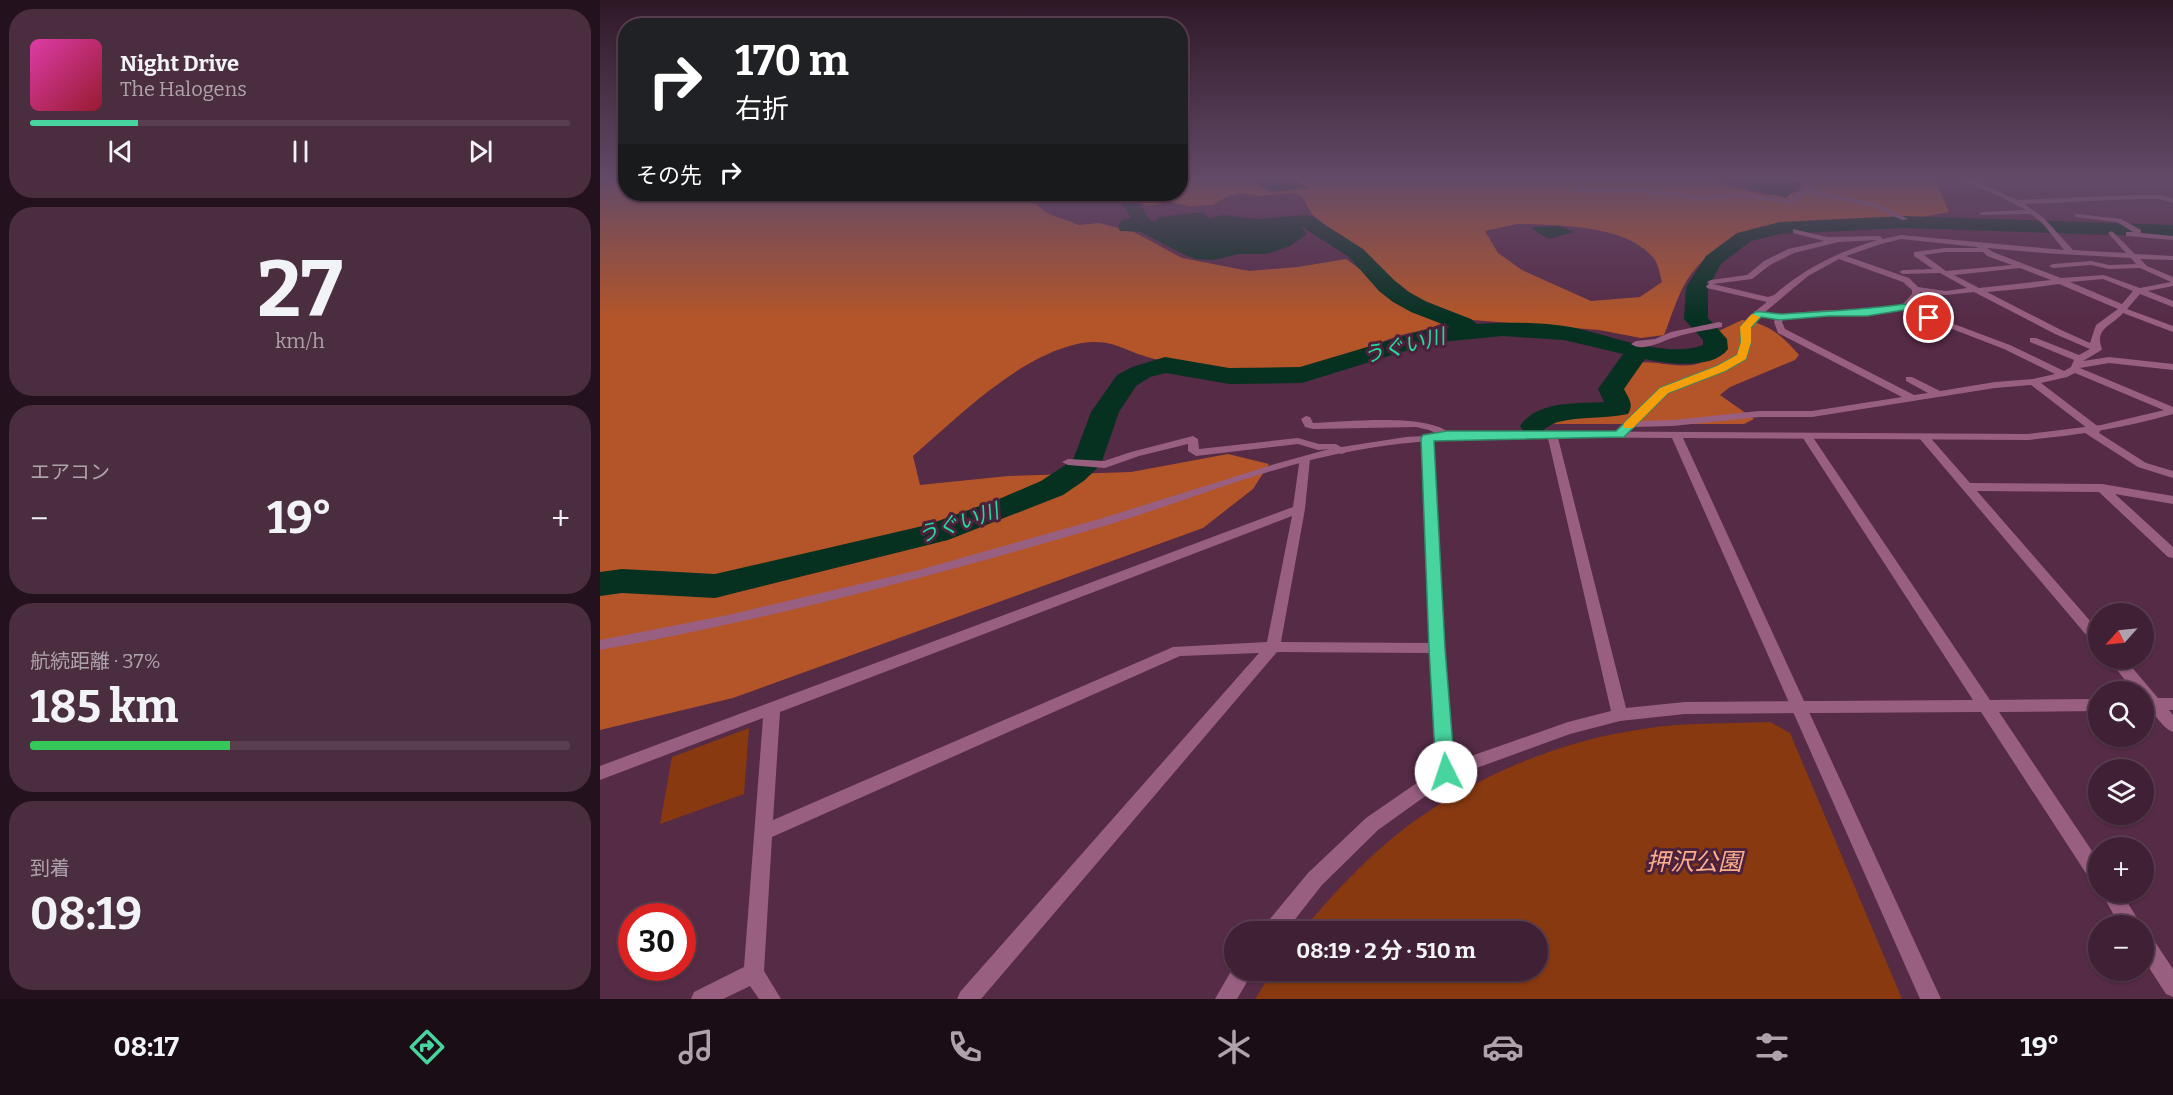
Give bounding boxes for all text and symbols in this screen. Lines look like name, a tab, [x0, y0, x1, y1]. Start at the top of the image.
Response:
text: 170 m	[735, 36, 849, 86]
icon: right	[636, 42, 714, 120]
text: Night Drive	[120, 50, 239, 77]
text: The Halogens	[120, 77, 247, 101]
text: 右折	[735, 93, 789, 125]
icon: previous	[104, 135, 137, 168]
icon: pause	[284, 135, 317, 168]
icon: next	[464, 135, 497, 168]
icon: right	[714, 156, 747, 189]
text: その先	[636, 162, 702, 189]
text: 27	[257, 243, 343, 337]
pin	[1903, 292, 1954, 343]
icon: arrive	[1912, 301, 1945, 334]
water label: うぐい川	[1360, 323, 1450, 369]
text: km/h	[275, 329, 325, 353]
text: エアコン	[30, 460, 110, 484]
text: 19°	[267, 491, 332, 545]
water label: うぐい川	[914, 497, 1004, 548]
text: −	[30, 499, 48, 539]
text: +	[551, 499, 570, 539]
north arrow	[2088, 603, 2154, 669]
map controls	[2088, 603, 2154, 981]
text: 航続距離 · 37%	[30, 649, 161, 673]
text: 185 km	[30, 680, 178, 734]
button: search	[2088, 681, 2154, 747]
position arrow	[1414, 740, 1478, 804]
button: layers	[2088, 759, 2154, 825]
button: +	[2088, 837, 2154, 903]
park label: 押沢公園	[1646, 848, 1745, 876]
text: 到着	[30, 856, 70, 880]
text: 08:19	[30, 887, 142, 941]
speed limit sign: 30	[618, 903, 696, 981]
button: −	[2088, 915, 2154, 981]
text: 08:19 · 2 分 · 510 m	[1296, 937, 1476, 964]
icon: directions	[406, 1026, 448, 1068]
icon: music	[675, 1026, 717, 1068]
icon: phone	[944, 1026, 986, 1068]
icon: climate	[1213, 1026, 1255, 1068]
icon: car	[1482, 1026, 1524, 1068]
icon: filters	[1751, 1026, 1793, 1068]
text: 08:17	[114, 1031, 179, 1063]
text: 19°	[2020, 1031, 2059, 1063]

